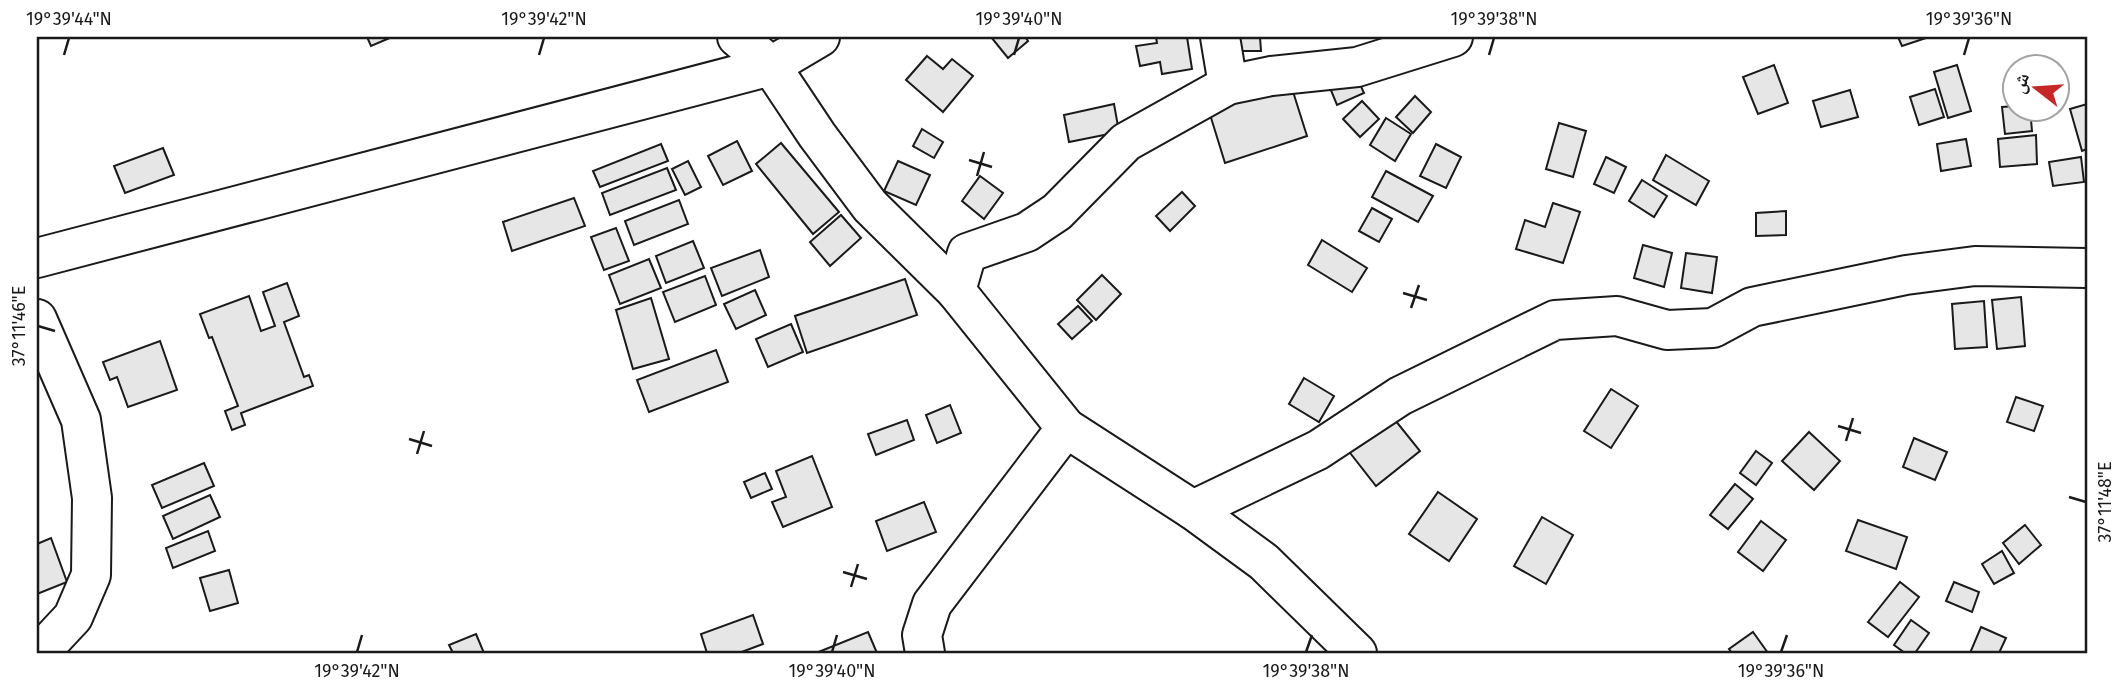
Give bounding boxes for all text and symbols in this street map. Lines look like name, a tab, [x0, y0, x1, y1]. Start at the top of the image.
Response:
text: 19°39'44"N	[26, 8, 112, 30]
text: 19°39'42"N	[501, 8, 587, 30]
text: 19°39'40"N	[975, 8, 1063, 30]
text: 19°39'38"N	[1451, 8, 1537, 30]
text: 19°39'36"N	[1926, 8, 2012, 30]
north arrow	[2002, 52, 2072, 122]
text: ش	[2006, 70, 2034, 96]
text: 37°11'46"E	[8, 286, 30, 366]
text: 37°11'48"E	[2094, 461, 2116, 543]
text: 19°39'42"N	[314, 660, 400, 682]
text: 19°39'40"N	[788, 660, 876, 682]
text: 19°39'38"N	[1263, 660, 1349, 682]
text: 19°39'36"N	[1738, 660, 1824, 682]

